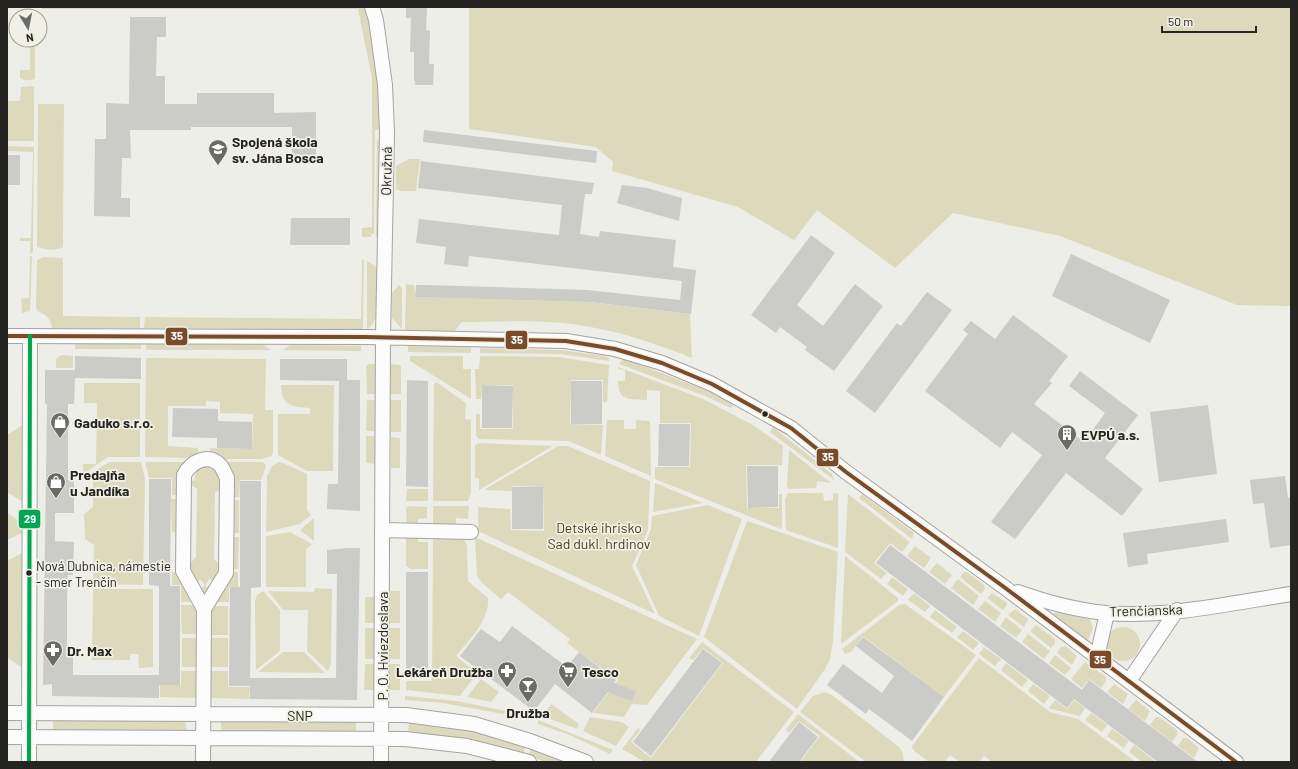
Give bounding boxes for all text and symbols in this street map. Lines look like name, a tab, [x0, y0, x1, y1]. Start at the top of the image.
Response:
north arrow	[8, 8, 48, 48]
scale bar	[1162, 8, 1256, 34]
text: 50 m	[1168, 14, 1193, 28]
text: N	[25, 31, 35, 45]
place label: Spojená škola sv. Jána Bosca	[232, 133, 324, 166]
school or university icon: Spojená škola sv. Jána Bosca	[207, 138, 229, 166]
street label: Okružná	[377, 146, 395, 196]
line badge: 35	[165, 327, 188, 346]
text: 35	[171, 329, 183, 342]
line badge: 35	[505, 330, 528, 350]
text: 35	[511, 333, 523, 346]
unlabelled marker	[760, 409, 770, 419]
shop icon: Gaduko s.r.o.	[49, 411, 71, 439]
place label: Gaduko s.r.o.	[74, 414, 154, 431]
building icon: EVPÚ a.s.	[1056, 423, 1078, 451]
place label: EVPÚ a.s.	[1081, 426, 1140, 443]
line badge: 35	[816, 448, 839, 467]
text: 35	[822, 450, 834, 463]
place label: Predajňa u Jandíka	[70, 466, 129, 499]
shop icon: Predajňa u Jandíka	[45, 471, 67, 499]
line badge: 29	[18, 509, 41, 529]
text: 29	[24, 512, 36, 525]
park label: Detské ihrisko Sad dukl. hrdinov	[547, 519, 651, 552]
place label: Nová Dubnica, námestie - smer Trenčín	[36, 558, 171, 590]
marker: Nová Dubnica, námestie - smer Trenčín	[24, 568, 34, 578]
street label: P. O. Hviezdoslava	[374, 592, 391, 700]
street label: Trenčianska	[1109, 600, 1183, 620]
pharmacy icon: Dr. Max	[42, 639, 64, 667]
place label: Dr. Max	[67, 642, 112, 659]
line badge: 35	[1089, 650, 1112, 669]
text: 35	[1094, 653, 1106, 666]
pharmacy icon: Lekáreň Družba	[496, 660, 518, 688]
supermarket icon: Tesco	[557, 660, 579, 688]
place label: Lekáreň Družba	[396, 663, 493, 680]
place label: Tesco	[582, 663, 619, 680]
bar icon: Družba	[517, 675, 539, 703]
place label: Družba	[506, 704, 550, 721]
street label: SNP	[287, 707, 313, 724]

